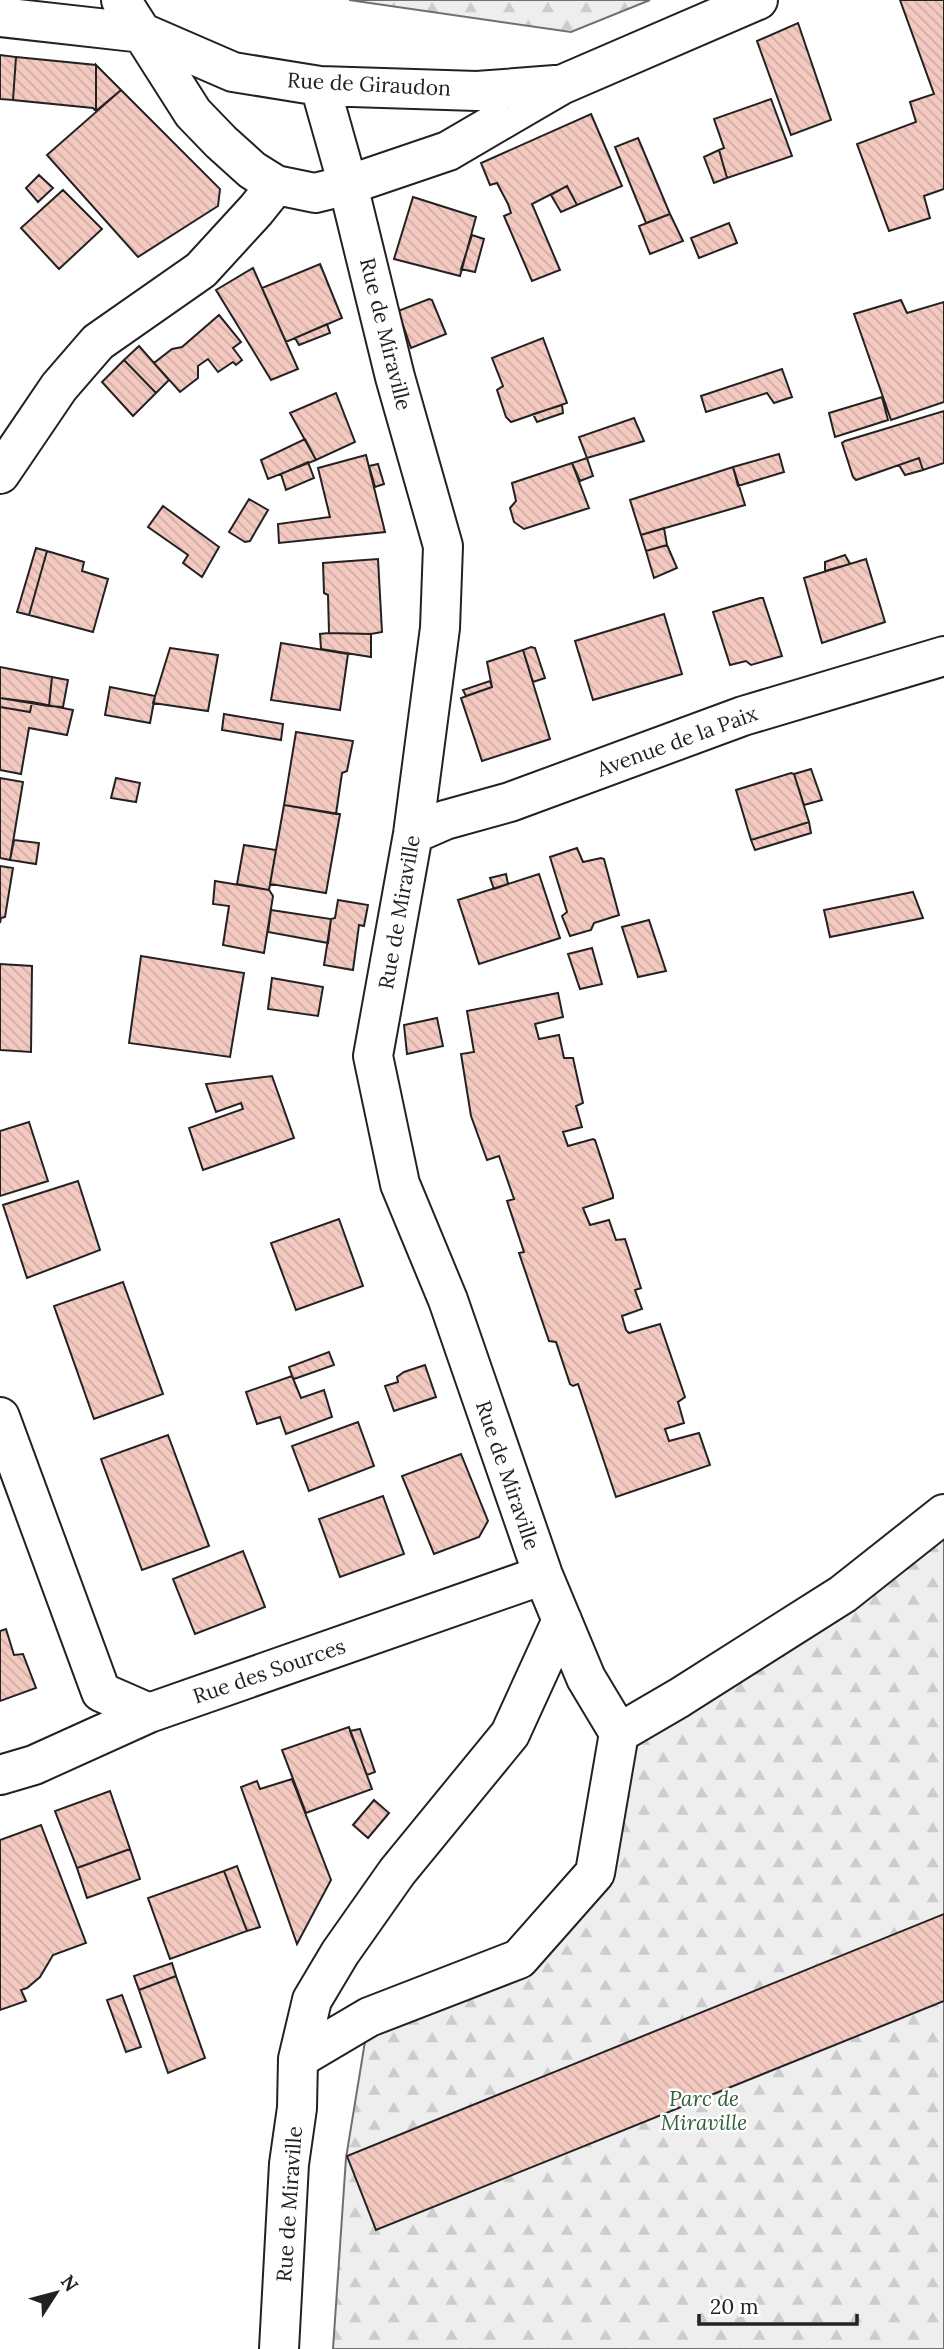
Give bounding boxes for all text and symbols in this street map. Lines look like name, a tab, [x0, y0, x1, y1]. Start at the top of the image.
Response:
street label: Rue de Giraudon	[287, 66, 452, 102]
street label: Rue de Miraville	[354, 255, 418, 413]
street label: Avenue de la Paix	[592, 699, 761, 783]
street label: Rue de Miraville	[372, 833, 426, 991]
street label: Rue de Miraville	[470, 1397, 546, 1553]
street label: Rue des Sources	[189, 1632, 349, 1710]
park label: Parc de Miraville	[661, 2085, 747, 2136]
street label: Rue de Miraville	[270, 2125, 308, 2283]
north arrow	[21, 2258, 91, 2328]
text: N	[56, 2270, 84, 2296]
scale bar	[699, 2282, 856, 2326]
text: 20 m	[710, 2293, 759, 2320]

